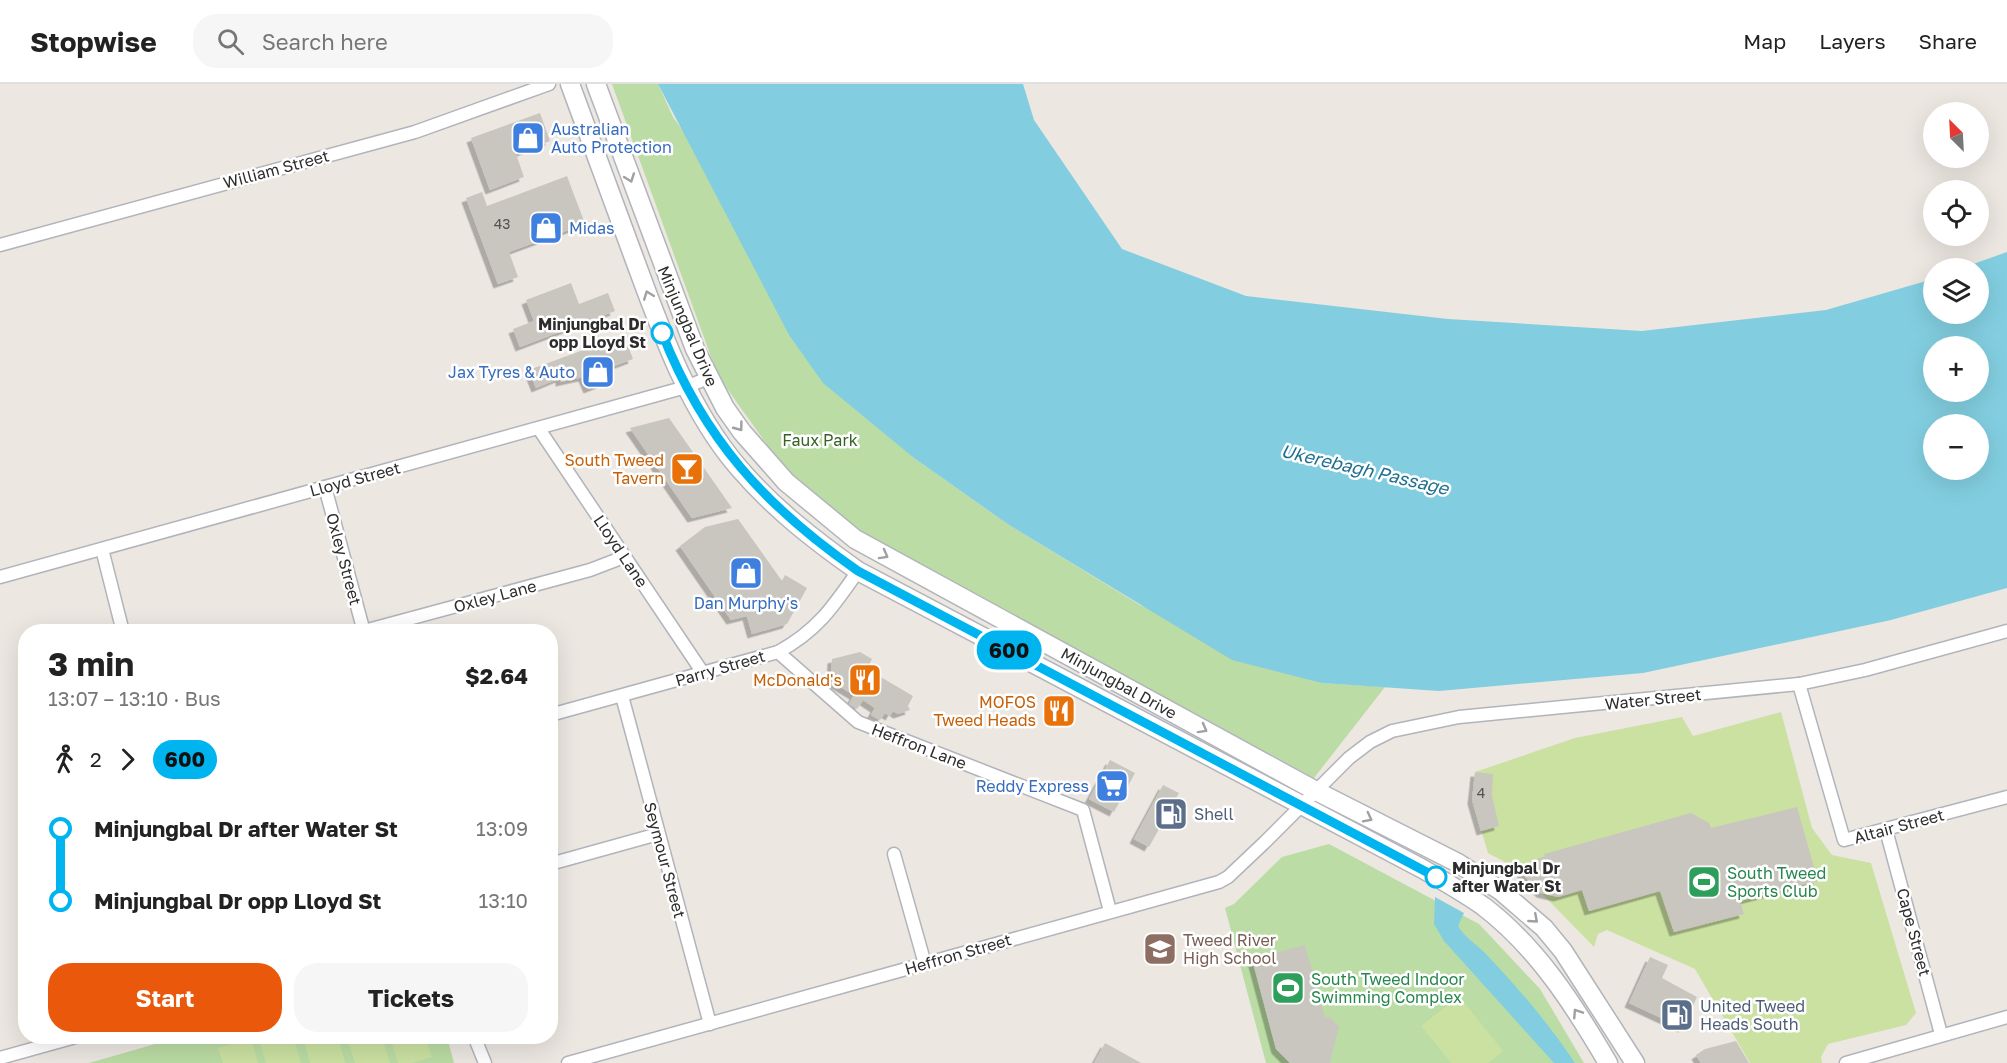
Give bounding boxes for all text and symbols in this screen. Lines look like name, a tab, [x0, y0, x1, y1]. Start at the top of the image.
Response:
search box	[193, 14, 613, 68]
text: Stopwise	[30, 25, 157, 58]
icon: search	[214, 25, 247, 58]
text: Search here	[262, 28, 388, 55]
text: Map	[1743, 28, 1786, 54]
text: Layers	[1819, 28, 1886, 54]
text: Share	[1919, 28, 1977, 54]
north arrow	[1923, 102, 1989, 168]
map controls	[1923, 102, 1989, 480]
place label: Australian Auto Protection	[551, 119, 672, 157]
shop icon: Australian Auto Protection	[510, 120, 546, 156]
street label: William Street	[221, 145, 331, 193]
one-way arrow	[623, 172, 636, 183]
button: locate	[1923, 180, 1989, 246]
shop icon: Midas	[528, 210, 564, 246]
house number: 43	[494, 215, 510, 232]
place label: Midas	[569, 218, 614, 238]
button: layers	[1923, 258, 1989, 324]
street label: Minjungbal Drive	[654, 263, 722, 389]
one-way arrow	[643, 290, 655, 301]
place label: Minjungbal Dr opp Lloyd St	[538, 314, 646, 352]
marker: Minjungbal Dr opp Lloyd St	[651, 322, 673, 344]
button: +	[1923, 336, 1989, 402]
shop icon: Jax Tyres & Auto	[580, 354, 616, 390]
place label: Jax Tyres & Auto	[448, 362, 575, 382]
button: −	[1923, 414, 1989, 480]
one-way arrow	[732, 421, 743, 432]
park label: Faux Park	[782, 430, 858, 450]
water label: Ukerebagh Passage	[1279, 439, 1452, 499]
place label: South Tweed Tavern	[565, 450, 664, 488]
bar icon: South Tweed Tavern	[669, 451, 705, 487]
street label: Lloyd Street	[307, 457, 403, 501]
street label: Oxley Street	[322, 511, 366, 607]
street label: Lloyd Lane	[589, 511, 653, 591]
one-way arrow	[878, 548, 889, 559]
shop icon: Dan Murphy's	[728, 555, 764, 591]
street label: Oxley Lane	[451, 575, 539, 617]
place label: Dan Murphy's	[694, 593, 798, 613]
line badge: 600	[974, 630, 1044, 670]
text: 600	[989, 637, 1029, 663]
street label: Minjungbal Drive	[1058, 643, 1180, 723]
text: 3 min	[48, 644, 134, 683]
street label: Parry Street	[673, 646, 767, 690]
text: $2.64	[465, 662, 528, 689]
restaurant icon: McDonald's	[847, 662, 883, 698]
place label: McDonald's	[753, 670, 842, 690]
street label: Water Street	[1604, 684, 1702, 714]
text: 13:07 – 13:10 · Bus	[48, 686, 221, 710]
place label: MOFOS Tweed Heads	[934, 692, 1036, 730]
restaurant icon: MOFOS Tweed Heads	[1041, 693, 1077, 729]
street label: Heffron Lane	[869, 719, 969, 773]
one-way arrow	[1197, 722, 1207, 733]
icon: walk	[48, 743, 81, 776]
icon: forward	[111, 743, 144, 776]
text: 600	[165, 746, 205, 772]
text: 2	[90, 747, 102, 771]
supermarket icon: Reddy Express	[1094, 768, 1130, 804]
place label: Reddy Express	[976, 776, 1089, 796]
house number: 4	[1477, 784, 1485, 801]
fuel station icon: Shell	[1153, 796, 1189, 832]
street label: Seymour Street	[640, 800, 690, 920]
place label: Shell	[1194, 804, 1234, 824]
street label: Altair Street	[1852, 804, 1946, 848]
one-way arrow	[1362, 811, 1373, 822]
text: Minjungbal Dr after Water St	[94, 815, 398, 842]
text: 13:09	[476, 816, 528, 840]
place label: Minjungbal Dr after Water St	[1452, 858, 1561, 896]
place label: South Tweed Sports Club	[1727, 863, 1826, 901]
sports icon: South Tweed Sports Club	[1686, 864, 1722, 900]
marker: Minjungbal Dr after Water St	[1425, 866, 1447, 888]
street label: Cape Street	[1893, 886, 1935, 978]
text: Minjungbal Dr opp Lloyd St	[94, 887, 381, 914]
text: 13:10	[479, 888, 528, 912]
one-way arrow	[1527, 912, 1538, 923]
street label: Heffron Street	[902, 929, 1014, 979]
place label: Tweed River High School	[1183, 930, 1276, 968]
school or university icon: Tweed River High School	[1142, 931, 1178, 967]
button: Start	[48, 963, 282, 1032]
button: Tickets	[294, 963, 528, 1032]
place label: South Tweed Indoor Swimming Complex	[1311, 969, 1465, 1007]
sports icon: South Tweed Indoor Swimming Complex	[1270, 970, 1306, 1006]
place label: United Tweed Heads South	[1700, 996, 1805, 1034]
fuel station icon: United Tweed Heads South	[1659, 997, 1695, 1033]
one-way arrow	[1573, 1009, 1585, 1019]

